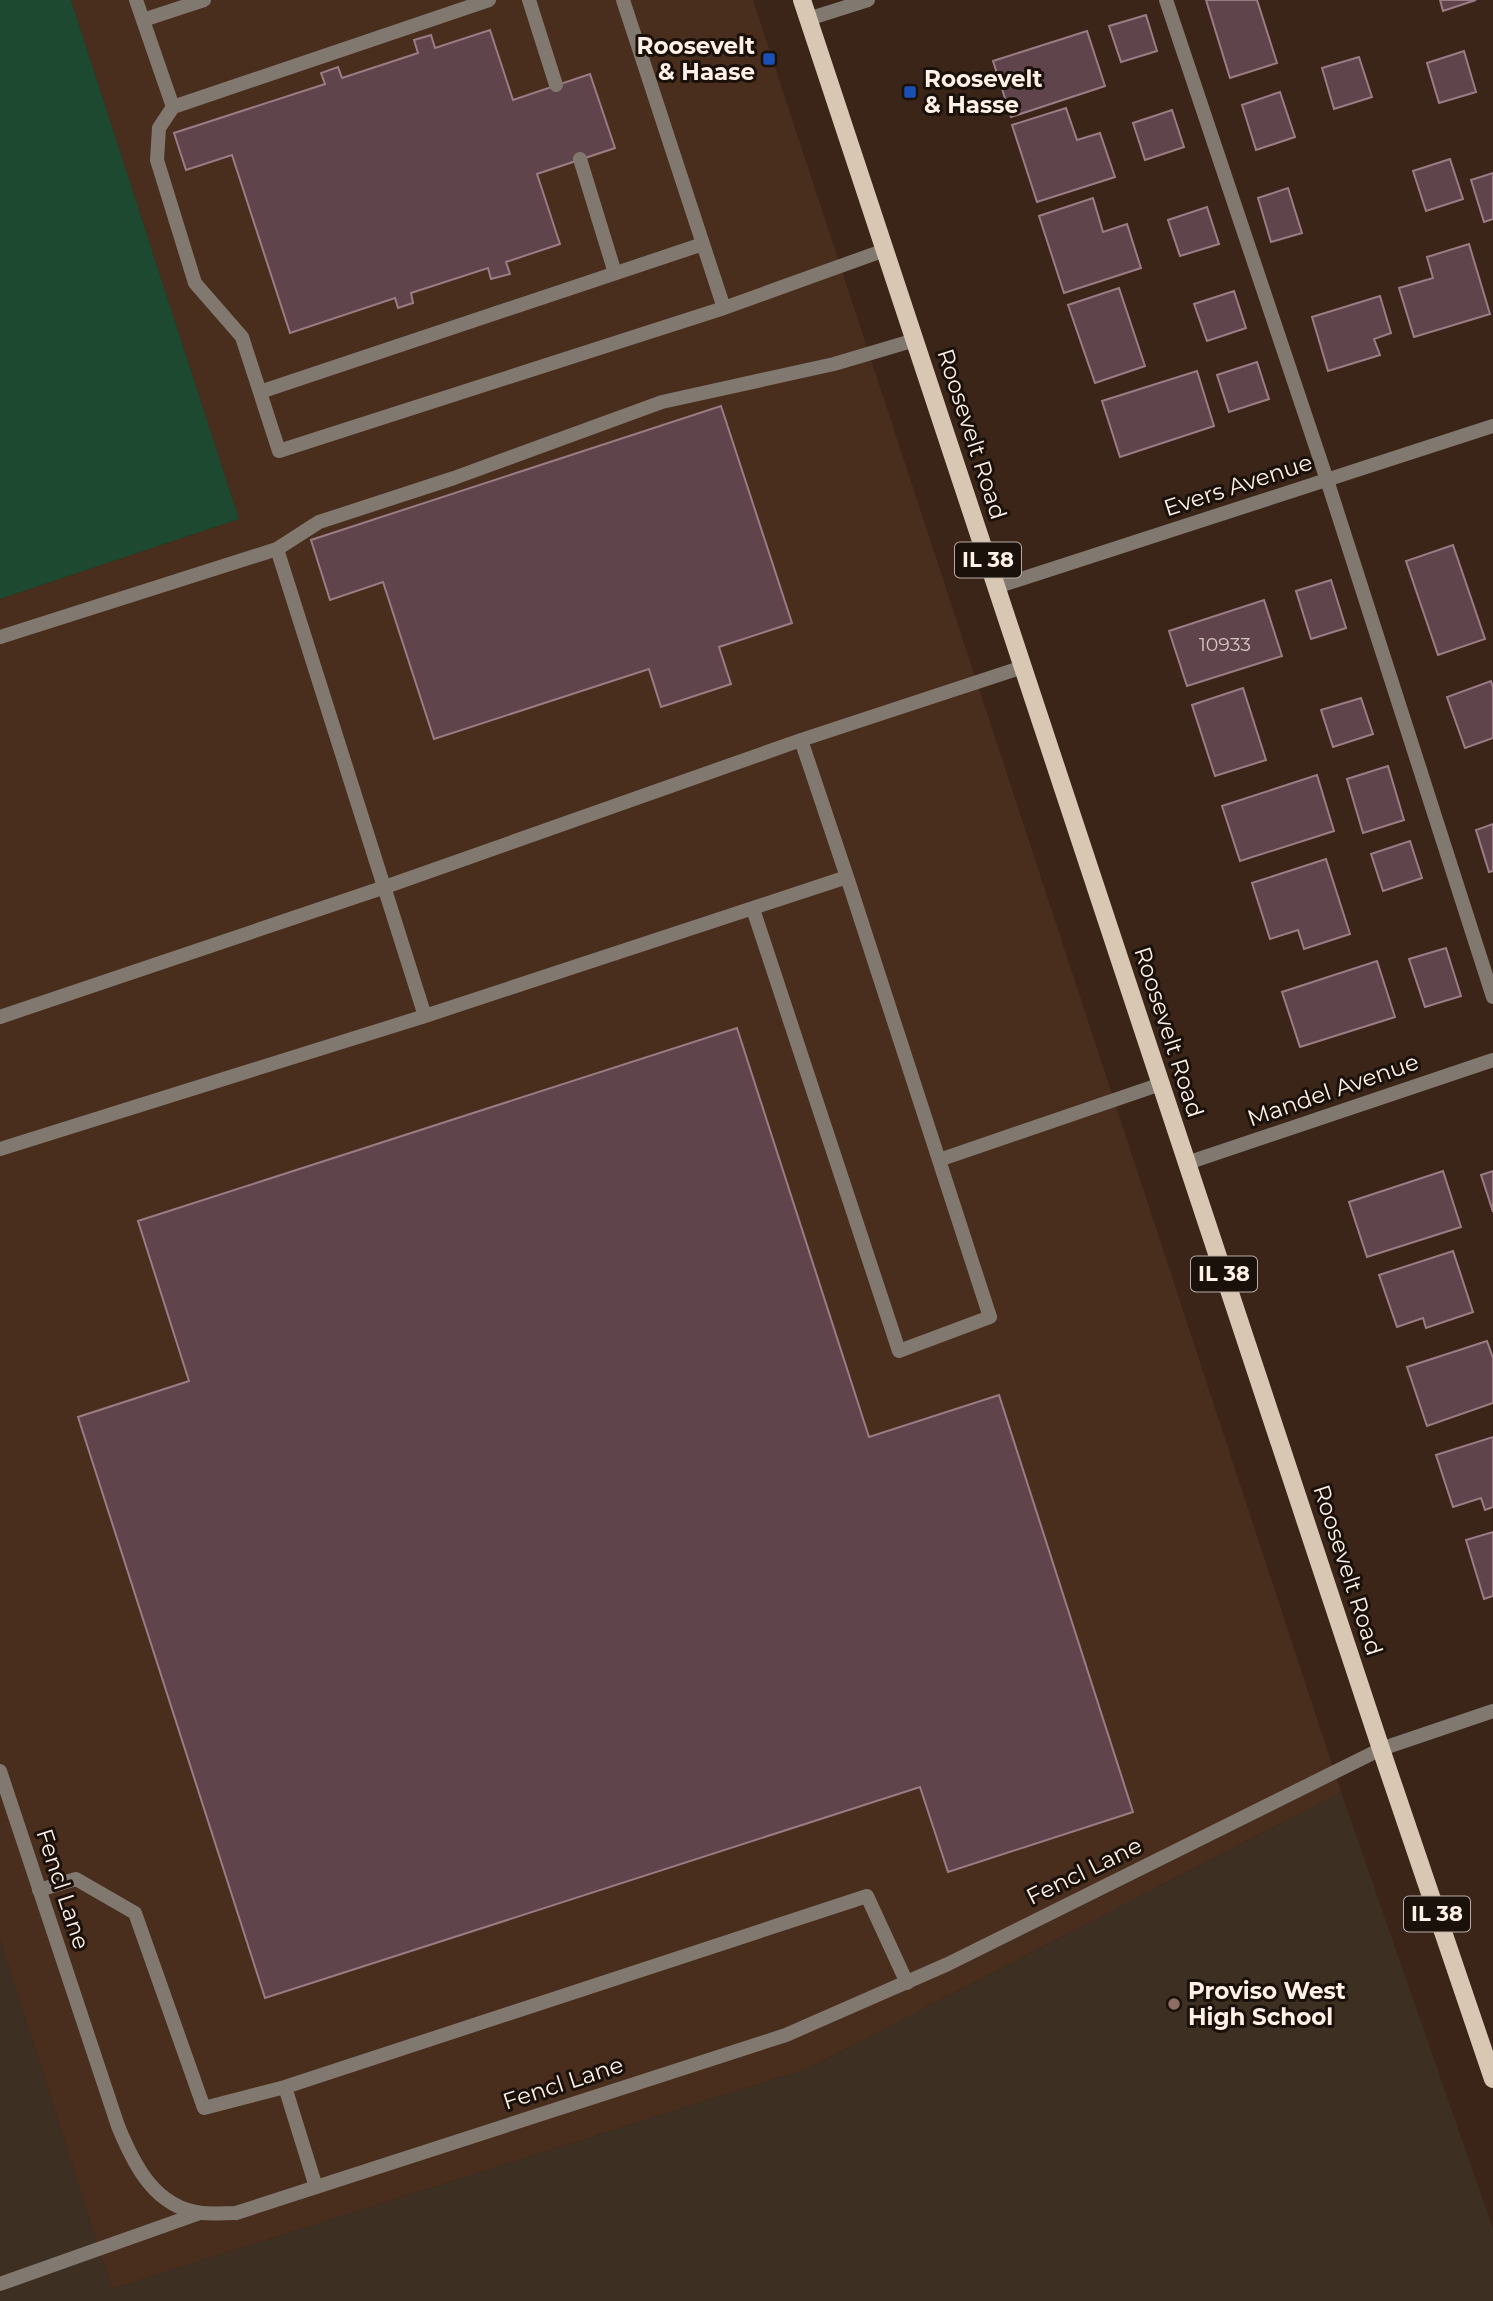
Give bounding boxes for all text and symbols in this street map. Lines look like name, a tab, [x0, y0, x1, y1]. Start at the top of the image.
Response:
place label: Roosevelt & Haase	[637, 32, 755, 86]
marker: Roosevelt & Haase	[761, 51, 777, 67]
place label: Roosevelt & Hasse	[924, 65, 1042, 119]
marker: Roosevelt & Hasse	[902, 84, 918, 100]
street label: Roosevelt Road	[931, 345, 1013, 523]
street label: Evers Avenue	[1160, 448, 1316, 522]
road number: IL 38	[955, 542, 1021, 578]
house number: 10933	[1199, 633, 1251, 656]
street label: Roosevelt Road	[1128, 943, 1210, 1121]
street label: Mandel Avenue	[1244, 1048, 1422, 1132]
road number: IL 38	[1191, 1256, 1257, 1292]
street label: Roosevelt Road	[1307, 1481, 1389, 1659]
street label: Fencl Lane	[30, 1825, 96, 1953]
street label: Fencl Lane	[1022, 1831, 1146, 1911]
road number: IL 38	[1404, 1896, 1470, 1932]
place label: Proviso West High School	[1188, 1977, 1346, 2031]
marker: Proviso West High School	[1166, 1996, 1182, 2012]
street label: Fencl Lane	[499, 2050, 627, 2116]

